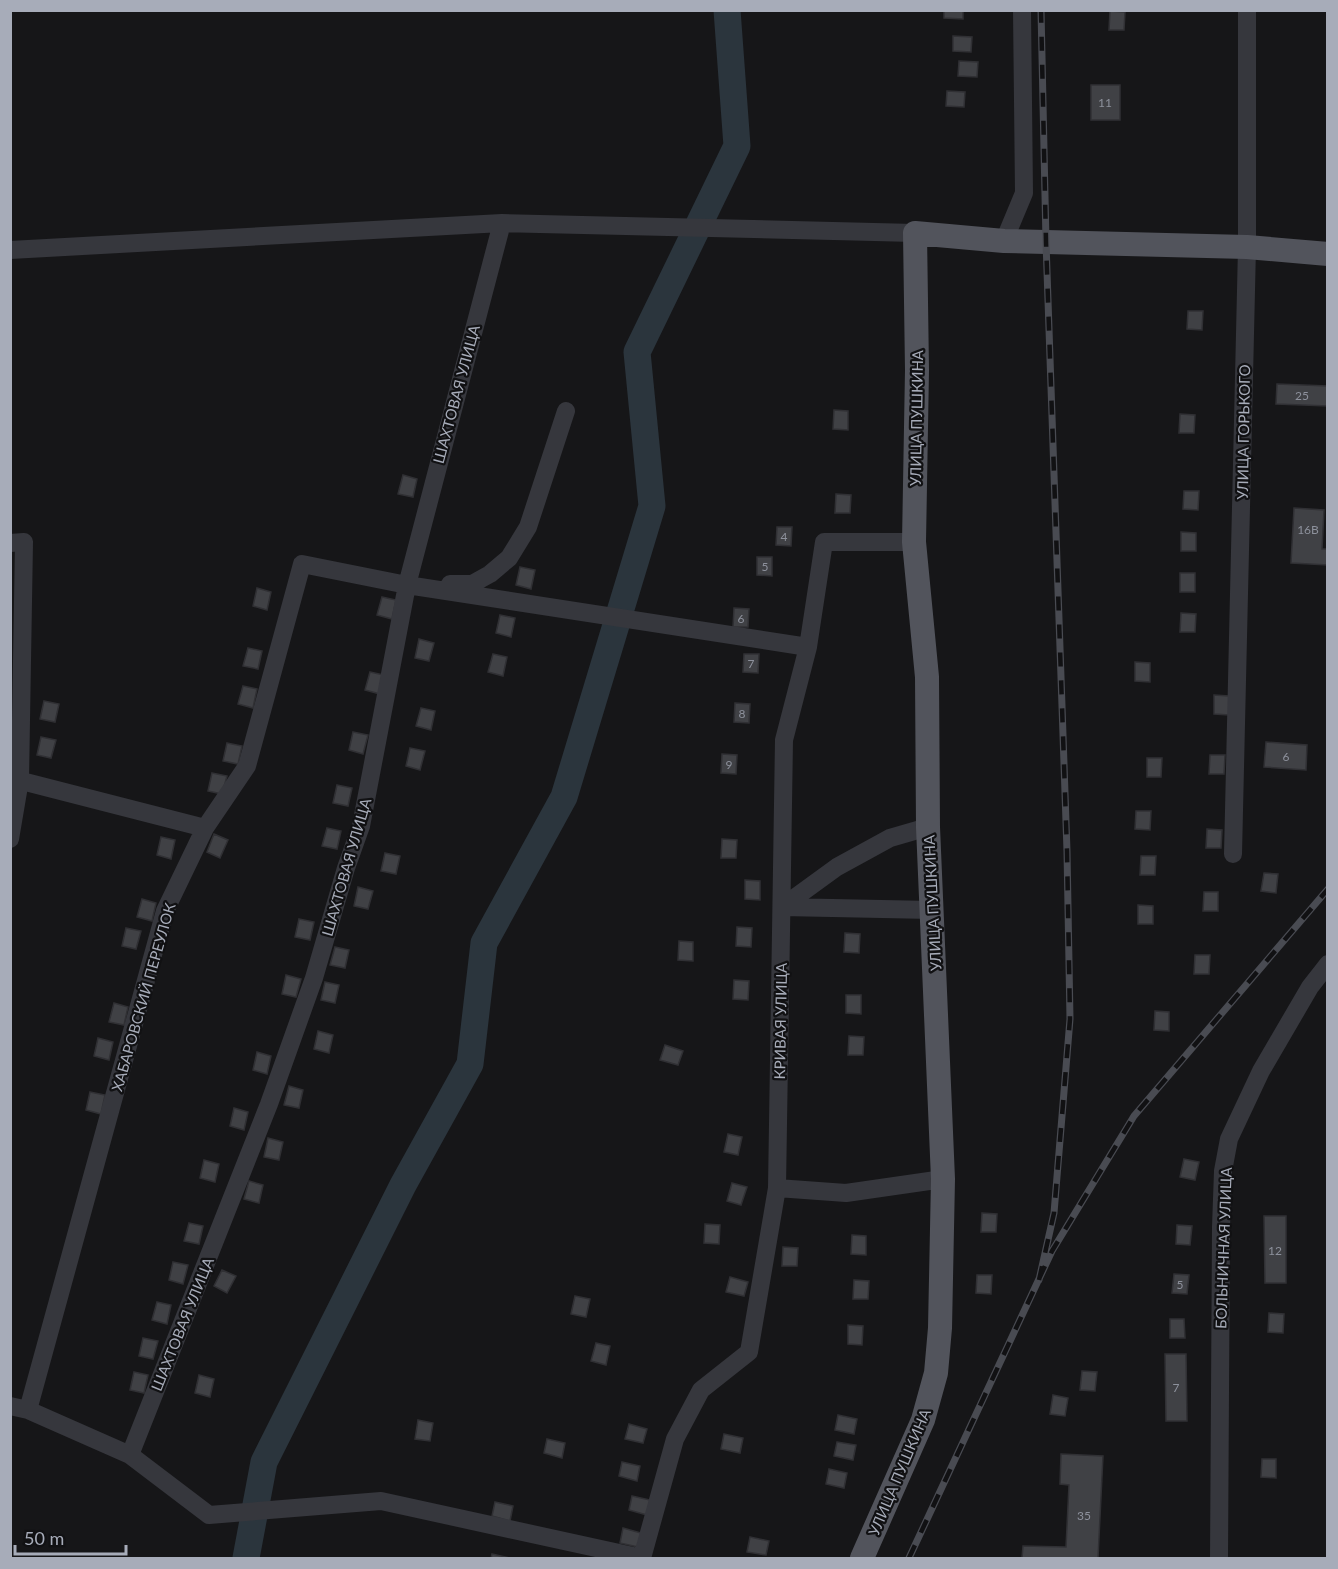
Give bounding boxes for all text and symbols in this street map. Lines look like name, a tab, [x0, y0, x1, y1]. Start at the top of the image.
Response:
house number: 11	[1098, 95, 1112, 110]
street label: ШАХТОВАЯ УЛИЦА	[429, 322, 483, 465]
street label: УЛИЦА ПУШКИНА	[906, 349, 926, 486]
street label: УЛИЦА ГОРЬКОГО	[1233, 364, 1253, 500]
house number: 25	[1295, 388, 1309, 403]
house number: 16В	[1297, 522, 1319, 537]
house number: 4	[781, 529, 788, 544]
house number: 5	[762, 559, 769, 574]
house number: 6	[738, 611, 745, 626]
house number: 7	[748, 656, 755, 671]
house number: 8	[739, 706, 746, 721]
house number: 6	[1283, 749, 1290, 764]
house number: 9	[726, 757, 733, 772]
street label: ШАХТОВАЯ УЛИЦА	[318, 795, 375, 938]
street label: УЛИЦА ПУШКИНА	[919, 834, 945, 971]
street label: ХАБАРОВСКИЙ ПЕРЕУЛОК	[107, 901, 179, 1093]
street label: КРИВАЯ УЛИЦА	[770, 962, 790, 1079]
street label: БОЛЬНИЧНАЯ УЛИЦА	[1211, 1166, 1235, 1329]
house number: 12	[1268, 1243, 1282, 1258]
street label: ШАХТОВАЯ УЛИЦА	[147, 1254, 217, 1393]
house number: 5	[1177, 1277, 1184, 1292]
house number: 7	[1173, 1380, 1180, 1395]
street label: УЛИЦА ПУШКИНА	[864, 1405, 934, 1538]
house number: 35	[1077, 1508, 1091, 1523]
scale bar	[15, 1518, 126, 1556]
text: 50 m	[24, 1527, 64, 1549]

